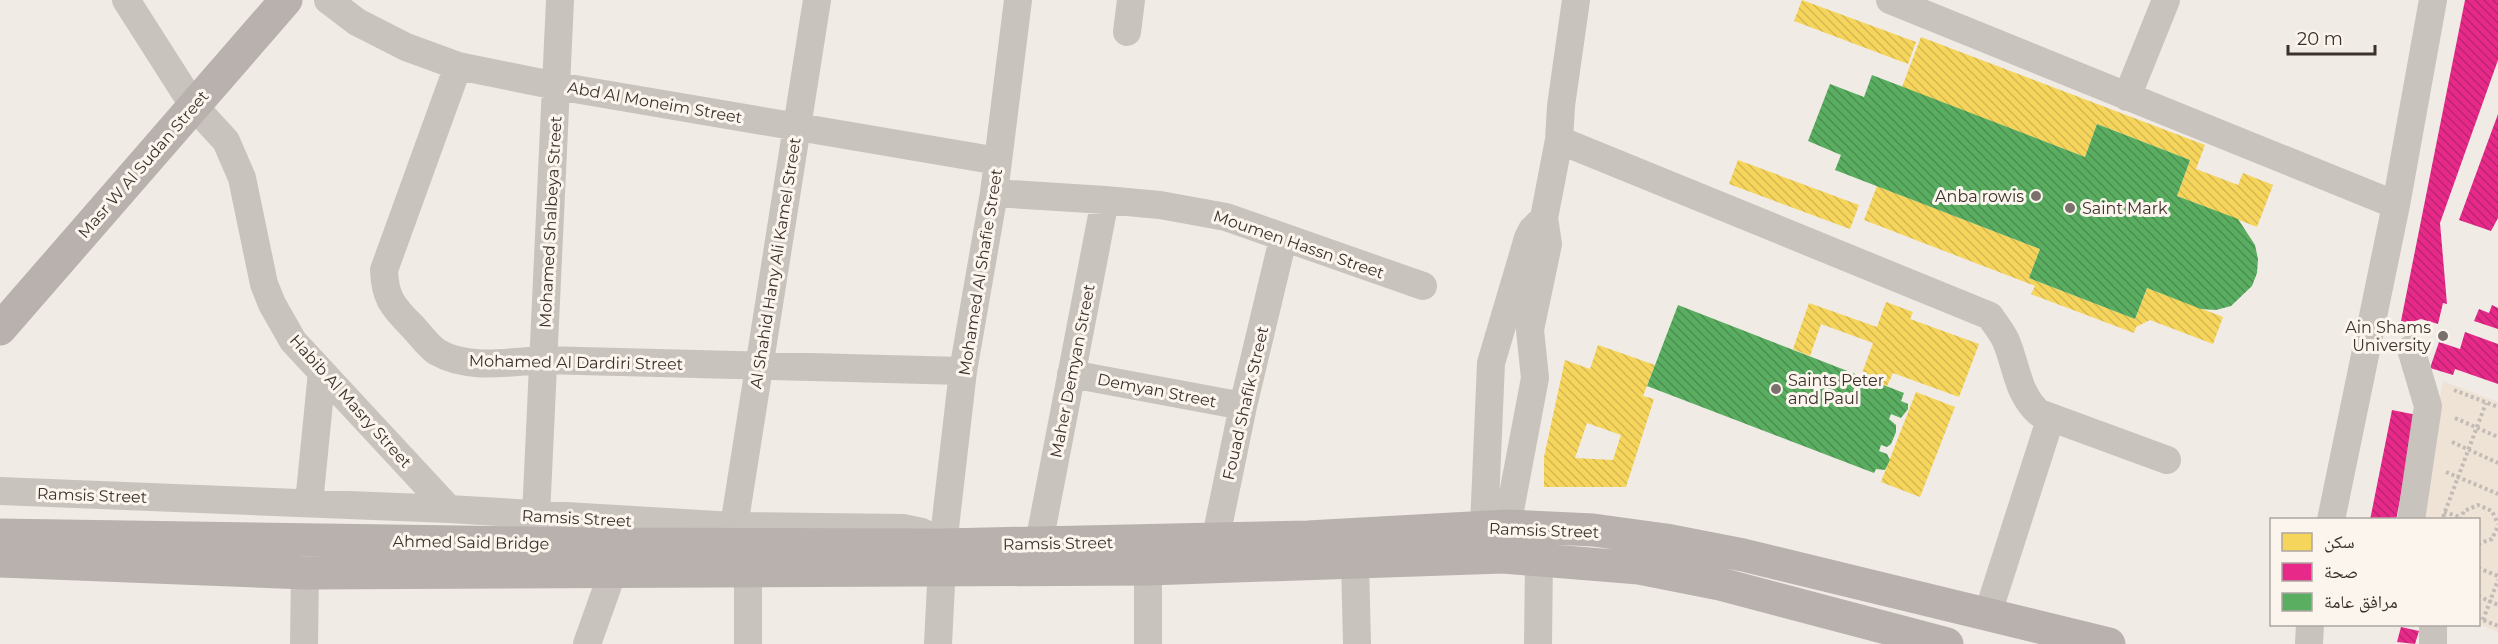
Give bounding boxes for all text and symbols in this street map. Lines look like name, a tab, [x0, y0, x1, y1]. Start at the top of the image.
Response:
scale bar	[2288, 18, 2375, 56]
text: 20 m	[2297, 28, 2343, 50]
street label: Abd Al Moneim Street	[566, 78, 744, 127]
street label: Masr W Al Sudan Street	[74, 86, 213, 242]
street label: Mohamed Shalbeya Street	[535, 115, 566, 329]
street label: Al Shahid Hany Ali Kamel Street	[746, 135, 805, 390]
street label: Mohamed Al Shafie Street	[955, 167, 1006, 377]
place label: Anba rowis	[1935, 187, 2024, 206]
marker: Anba rowis	[2029, 189, 2043, 203]
place label: Saint Mark	[2082, 199, 2168, 218]
marker: Saint Mark	[2063, 201, 2077, 215]
street label: Moumen Hassn Street	[1211, 206, 1387, 283]
street label: Maher Demyan Street	[1046, 282, 1099, 460]
place label: Ain Shams University	[2345, 318, 2431, 355]
street label: Fouad Shafik Street	[1219, 324, 1273, 482]
marker: Ain Shams University	[2436, 329, 2450, 343]
street label: Habib Al Masry Street	[286, 331, 416, 472]
street label: Mohamed Al Dardiri Street	[469, 351, 684, 374]
street label: Demyan Street	[1096, 370, 1218, 411]
place label: Saints Peter and Paul	[1788, 371, 1884, 408]
marker: Saints Peter and Paul	[1769, 382, 1783, 396]
street label: Ramsis Street	[36, 484, 148, 507]
street label: Ramsis Street	[521, 506, 633, 531]
legend	[2270, 518, 2480, 626]
street label: Ramsis Street	[1488, 519, 1600, 542]
text: سكن	[2324, 531, 2355, 553]
street label: Ahmed Said Bridge	[392, 532, 550, 553]
street label: Ramsis Street	[1003, 533, 1114, 554]
text: صحة	[2324, 561, 2358, 583]
text: مرافق عامة	[2324, 591, 2398, 613]

